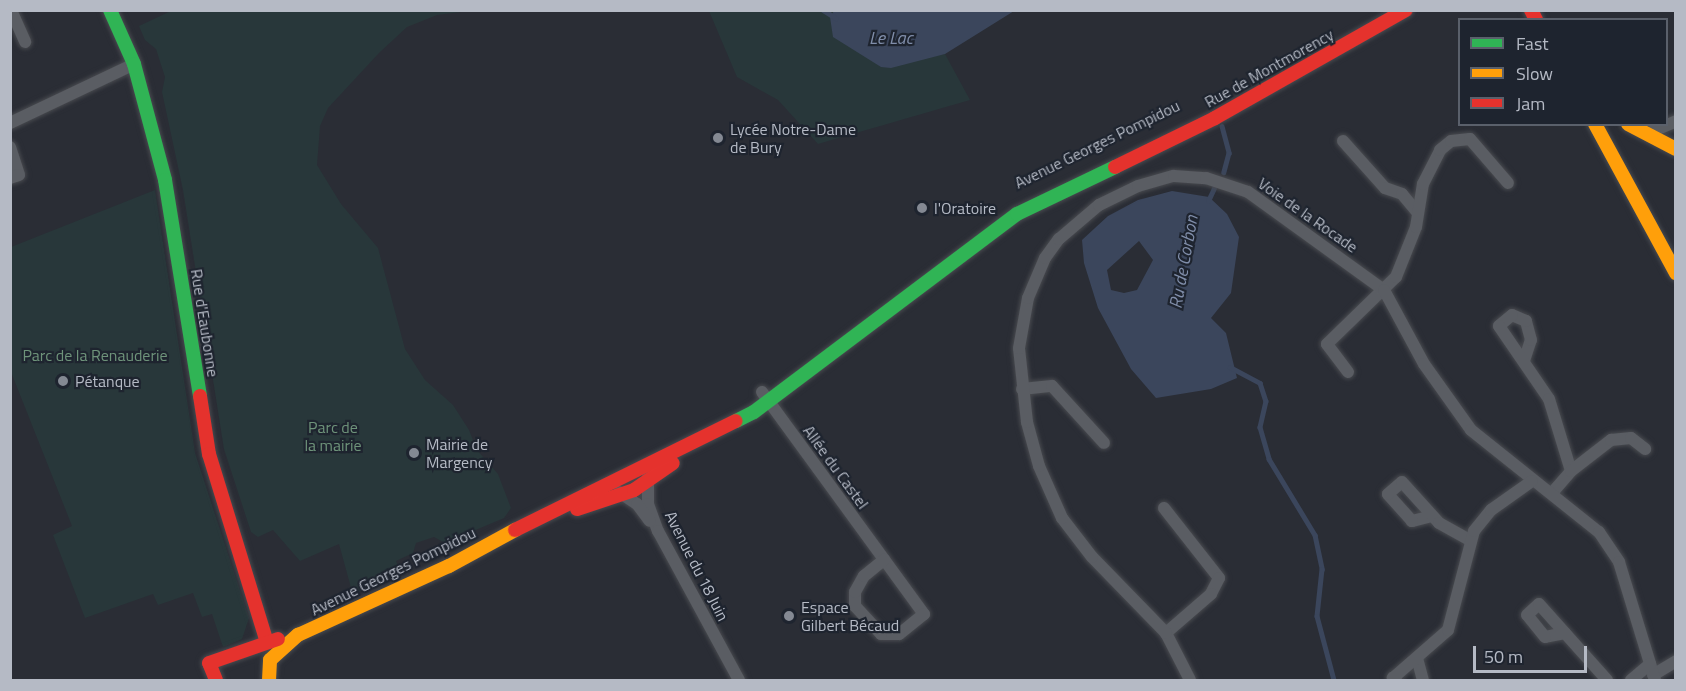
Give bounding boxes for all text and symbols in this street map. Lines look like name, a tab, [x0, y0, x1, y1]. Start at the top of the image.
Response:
legend	[1458, 18, 1668, 126]
street label: Rue de Montmorency	[1201, 25, 1337, 111]
water label: Le Lac	[869, 27, 913, 49]
text: Fast	[1516, 30, 1549, 57]
text: Slow	[1516, 60, 1553, 87]
text: Jam	[1516, 90, 1545, 117]
street label: Avenue Georges Pompidou	[1011, 96, 1183, 192]
place label: Lycée Notre-Dame de Bury	[730, 119, 856, 157]
marker: Lycée Notre-Dame de Bury	[711, 131, 725, 145]
street label: Voie de la Rocade	[1254, 173, 1362, 257]
place label: l'Oratoire	[934, 198, 996, 218]
marker: l'Oratoire	[915, 201, 929, 215]
water label: Ru de Corbon	[1165, 214, 1203, 310]
street label: Rue d'Eaubonne	[187, 268, 223, 378]
park label: Parc de la Renauderie	[22, 345, 168, 365]
place label: Pétanque	[75, 371, 140, 391]
marker: Pétanque	[56, 374, 70, 388]
park label: Parc de la mairie	[304, 417, 362, 455]
street label: Allée du Castel	[799, 421, 873, 513]
place label: Mairie de Margency	[426, 434, 492, 472]
marker: Mairie de Margency	[407, 446, 421, 460]
street label: Avenue du 18 Juin	[661, 508, 733, 624]
street label: Avenue Georges Pompidou	[307, 523, 479, 619]
place label: Espace Gilbert Bécaud	[801, 597, 899, 635]
marker: Espace Gilbert Bécaud	[782, 609, 796, 623]
scale bar	[1476, 634, 1590, 672]
text: 50 m	[1484, 643, 1523, 670]

